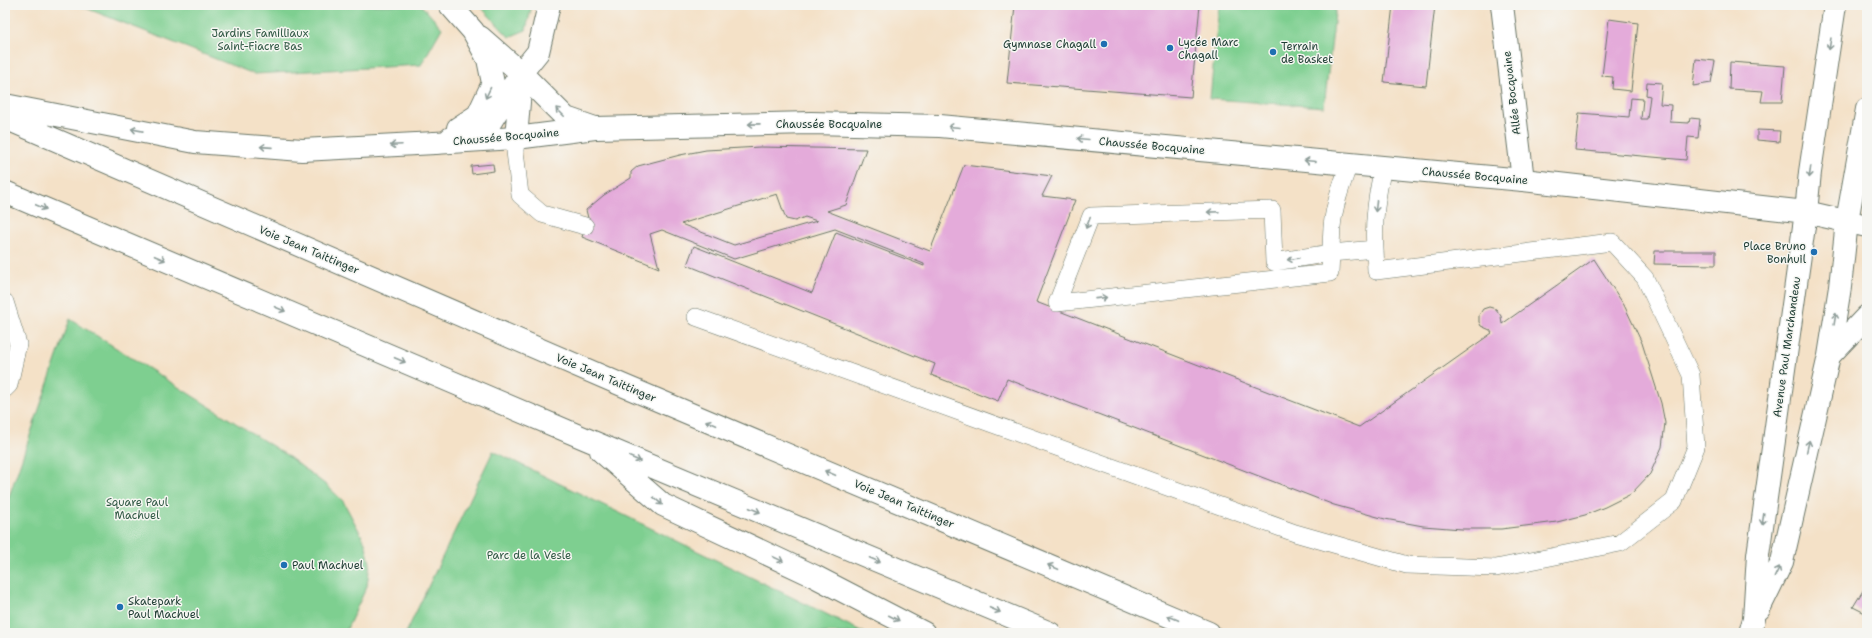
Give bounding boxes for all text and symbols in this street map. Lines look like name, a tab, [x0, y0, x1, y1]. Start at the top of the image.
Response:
park label: Jardins Familliaux Saint-Fiacre Bas	[212, 26, 309, 54]
place label: Lycée Marc Chagall	[1178, 35, 1239, 63]
place label: Gymnase Chagall	[1003, 37, 1097, 52]
one-way arrow	[1826, 37, 1834, 50]
marker: Gymnase Chagall	[1099, 39, 1109, 49]
place label: Terrain de Basket	[1281, 39, 1333, 67]
marker: Lycée Marc Chagall	[1165, 43, 1175, 53]
marker: Terrain de Basket	[1268, 47, 1278, 57]
street label: Allée Bocquaine	[1499, 50, 1525, 136]
one-way arrow	[484, 87, 491, 99]
one-way arrow	[555, 107, 565, 117]
street label: Chaussée Bocquaine	[776, 117, 882, 132]
one-way arrow	[748, 120, 761, 128]
one-way arrow	[948, 123, 961, 131]
street label: Chaussée Bocquaine	[452, 125, 560, 149]
one-way arrow	[131, 126, 144, 134]
street label: Chaussée Bocquaine	[1098, 134, 1206, 158]
one-way arrow	[1077, 136, 1090, 143]
one-way arrow	[390, 141, 403, 148]
one-way arrow	[260, 143, 273, 150]
one-way arrow	[1304, 157, 1317, 164]
street label: Chaussée Bocquaine	[1421, 164, 1529, 188]
one-way arrow	[1806, 165, 1814, 178]
one-way arrow	[1372, 199, 1379, 212]
one-way arrow	[34, 204, 46, 211]
one-way arrow	[1207, 208, 1220, 216]
one-way arrow	[1084, 217, 1092, 229]
street label: Voie Jean Taittinger	[256, 222, 362, 278]
place label: Place Bruno Bonhuil	[1743, 239, 1807, 267]
marker: Place Bruno Bonhuil	[1809, 247, 1819, 257]
one-way arrow	[154, 255, 166, 262]
one-way arrow	[1287, 255, 1300, 263]
street label: Avenue Paul Marchandeau	[1770, 276, 1804, 418]
one-way arrow	[1094, 294, 1107, 302]
one-way arrow	[274, 305, 286, 313]
one-way arrow	[1831, 312, 1839, 325]
street label: Voie Jean Taittinger	[553, 350, 659, 406]
one-way arrow	[393, 356, 405, 364]
one-way arrow	[705, 419, 717, 426]
one-way arrow	[1805, 440, 1813, 453]
one-way arrow	[628, 456, 640, 464]
one-way arrow	[825, 469, 837, 477]
street label: Voie Jean Taittinger	[851, 476, 957, 532]
park label: Square Paul Machuel	[106, 495, 169, 523]
one-way arrow	[653, 496, 663, 505]
one-way arrow	[748, 506, 760, 514]
one-way arrow	[1759, 512, 1767, 525]
park label: Parc de la Vesle	[487, 548, 571, 563]
one-way arrow	[771, 556, 783, 563]
one-way arrow	[868, 556, 880, 564]
place label: Paul Machuel	[292, 558, 364, 573]
marker: Paul Machuel	[279, 560, 289, 570]
one-way arrow	[1048, 563, 1060, 571]
one-way arrow	[1774, 566, 1781, 578]
place label: Skatepark Paul Machuel	[128, 594, 200, 622]
marker: Skatepark Paul Machuel	[115, 602, 125, 612]
one-way arrow	[988, 607, 1000, 614]
one-way arrow	[1168, 614, 1180, 621]
one-way arrow	[888, 615, 900, 622]

